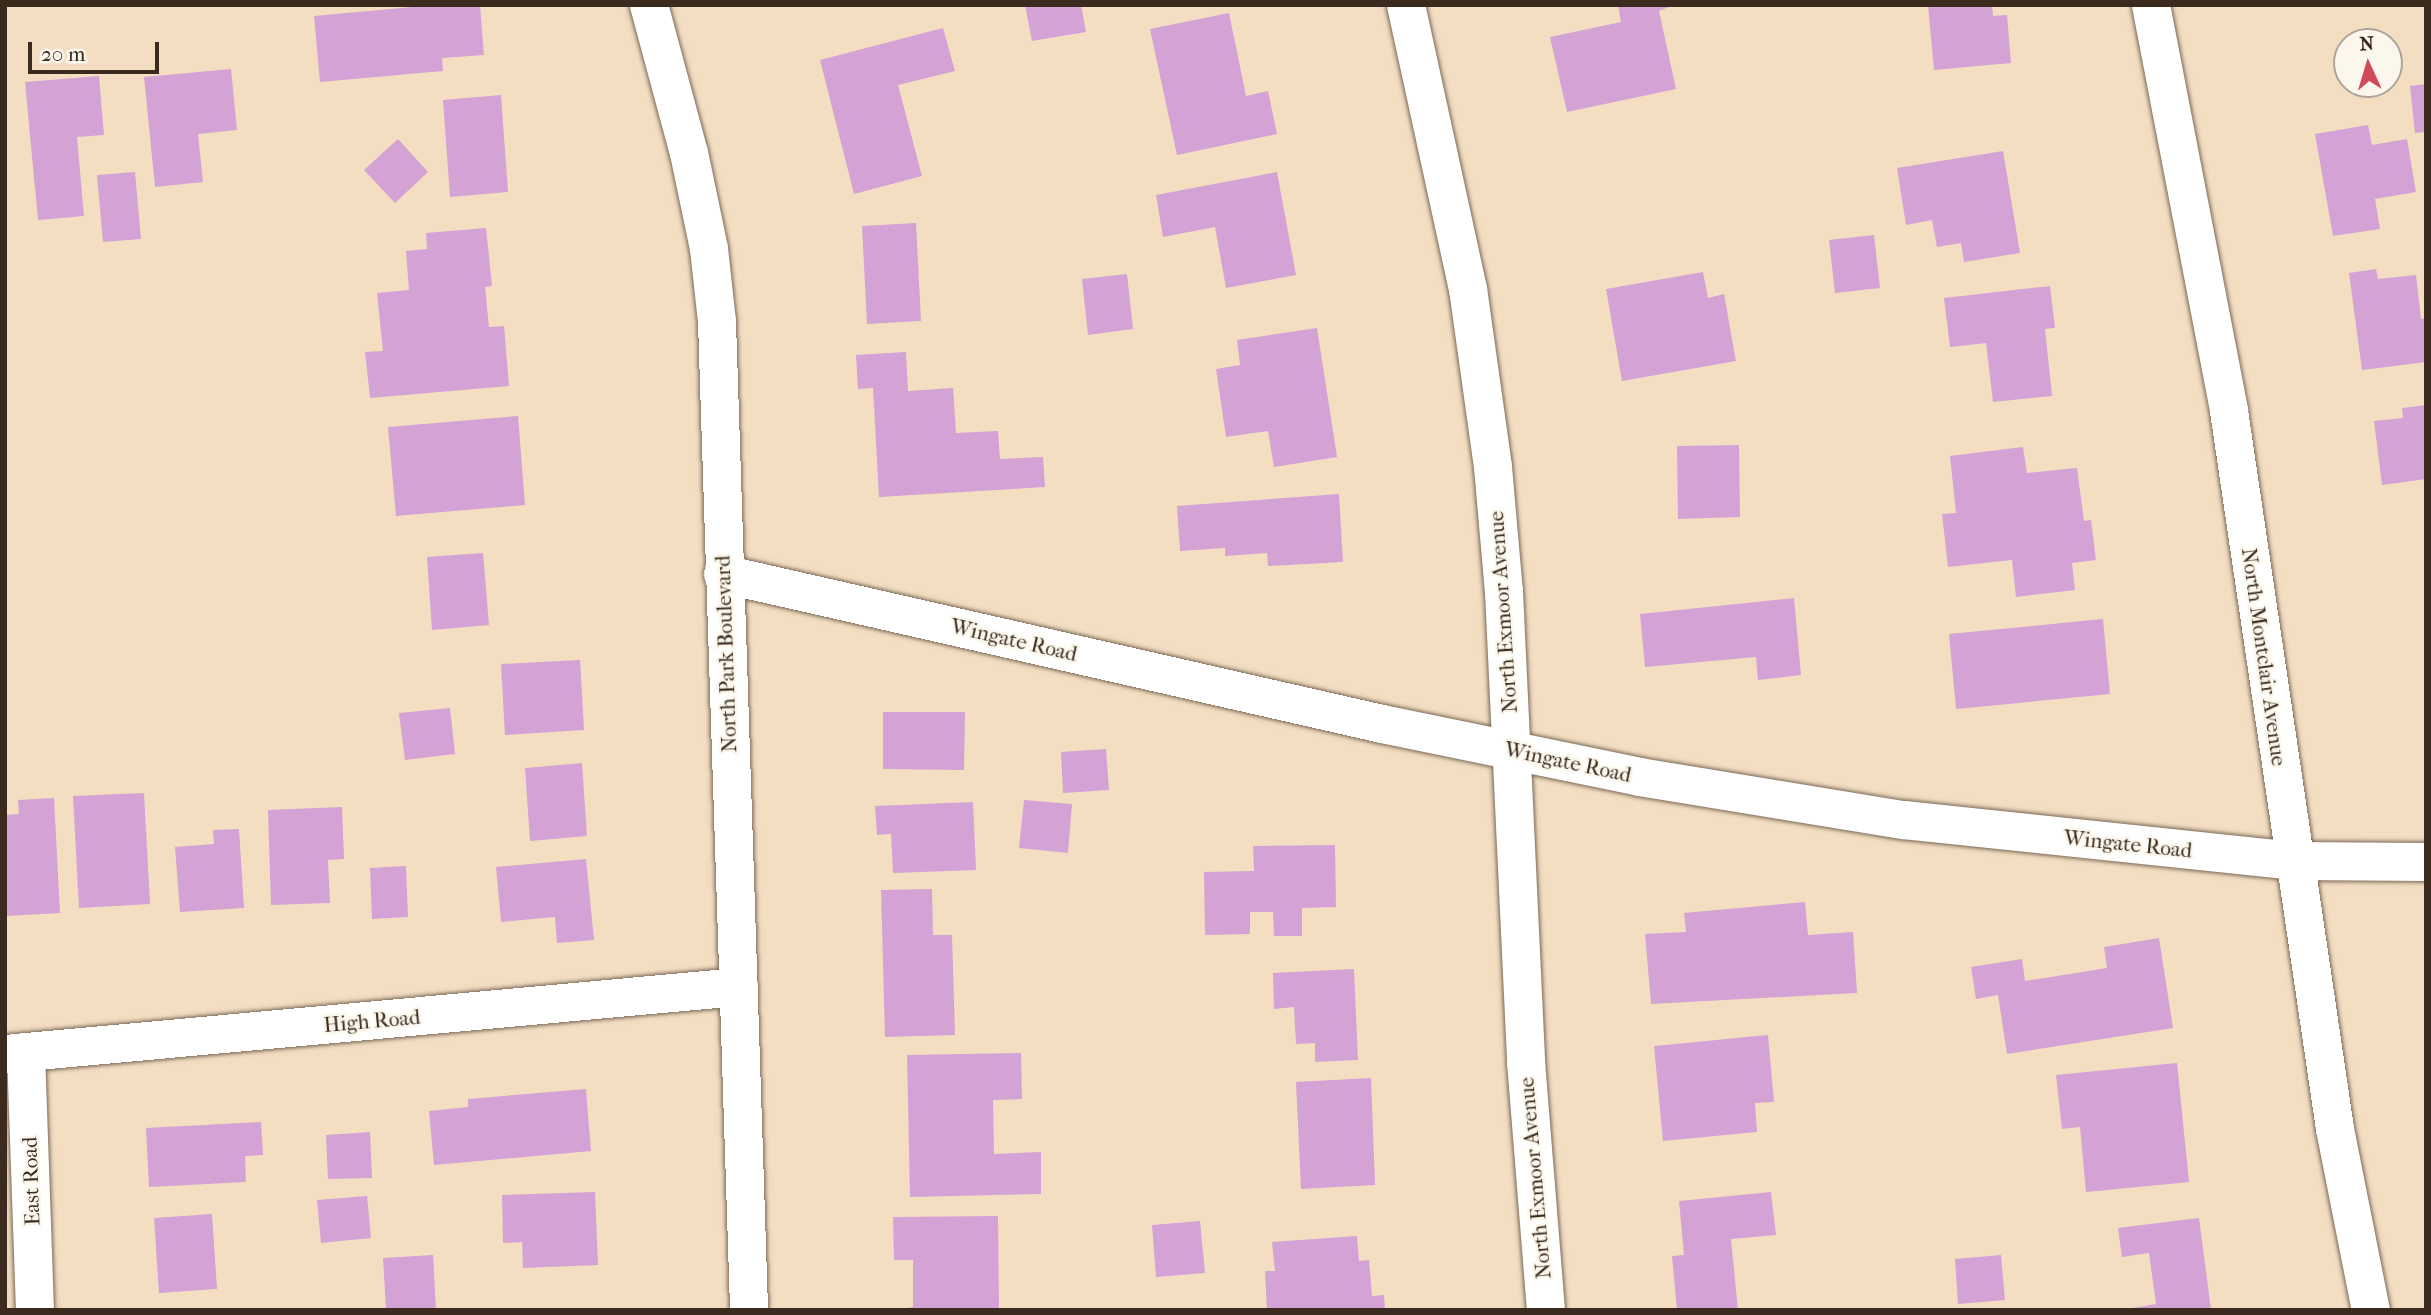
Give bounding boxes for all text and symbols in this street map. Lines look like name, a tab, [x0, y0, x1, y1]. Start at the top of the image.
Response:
scale bar	[32, 28, 163, 72]
north arrow	[2333, 28, 2403, 98]
text: N	[2359, 33, 2375, 56]
text: 20 m	[41, 42, 85, 66]
street label: North Exmoor Avenue	[1483, 510, 1523, 714]
street label: North Montclair Avenue	[2236, 546, 2292, 768]
street label: North Park Boulevard	[710, 555, 742, 753]
street label: Wingate Road	[948, 613, 1080, 667]
street label: Wingate Road	[1502, 736, 1634, 788]
street label: Wingate Road	[2063, 825, 2193, 863]
street label: High Road	[323, 1004, 421, 1038]
street label: North Exmoor Avenue	[1514, 1076, 1556, 1280]
street label: East Road	[17, 1136, 45, 1226]

